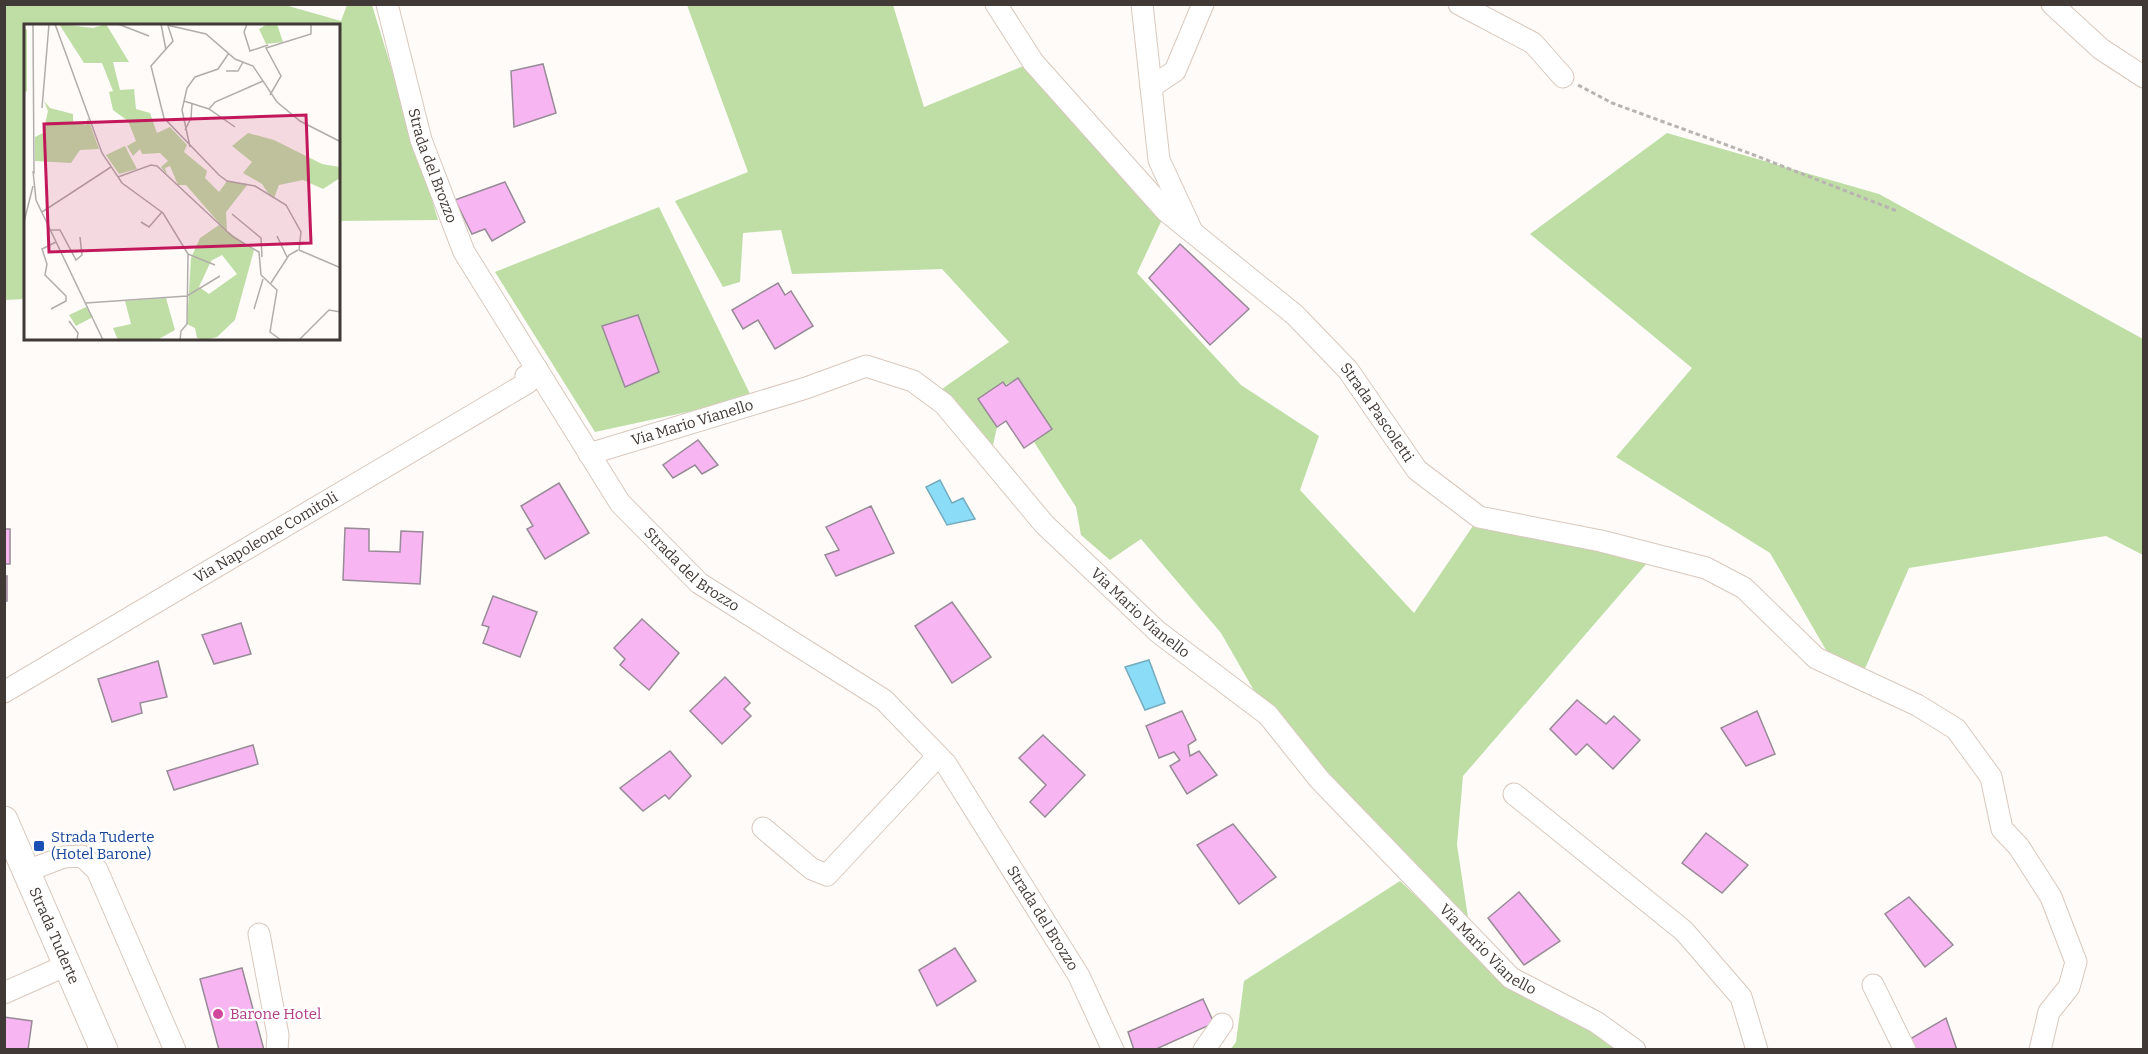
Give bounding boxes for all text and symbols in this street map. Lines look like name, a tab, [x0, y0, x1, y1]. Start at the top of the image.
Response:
inset map	[24, 24, 340, 340]
street label: Strada del Brozzo	[404, 106, 461, 225]
street label: Strada Pascoletti	[1337, 359, 1418, 466]
street label: Via Mario Vianello	[629, 396, 755, 450]
street label: Via Napoleone Comitoli	[191, 488, 341, 587]
street label: Strada del Brozzo	[640, 524, 743, 615]
street label: Via Mario Vianello	[1087, 564, 1193, 662]
place label: Strada Tuderte (Hotel Barone)	[51, 828, 154, 863]
marker: Strada Tuderte (Hotel Barone)	[32, 839, 46, 853]
street label: Strada del Brozzo	[1003, 862, 1082, 974]
street label: Strada Tuderte	[25, 884, 83, 987]
street label: Via Mario Vianello	[1436, 900, 1539, 998]
place label: Barone Hotel	[230, 1005, 321, 1023]
marker: Barone Hotel	[211, 1007, 225, 1021]

